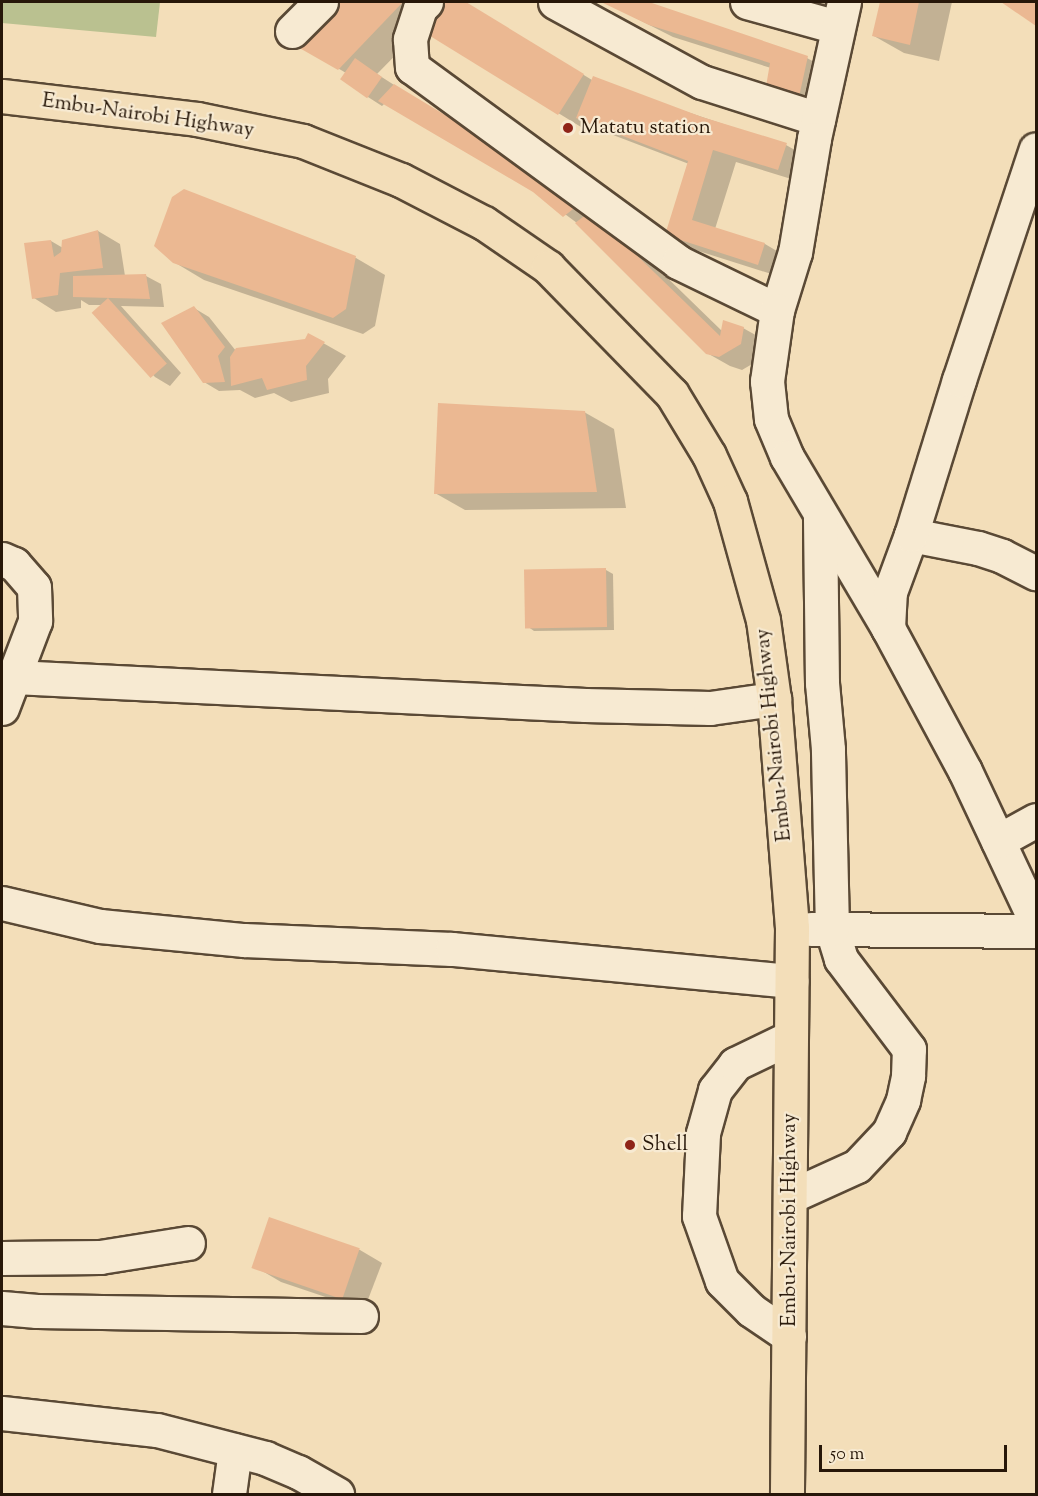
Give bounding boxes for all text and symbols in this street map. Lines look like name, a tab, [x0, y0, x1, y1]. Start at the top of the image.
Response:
street label: Embu-Nairobi Highway	[40, 89, 256, 143]
place label: Matatu station	[580, 115, 711, 141]
marker: Matatu station	[561, 121, 575, 135]
street label: Embu-Nairobi Highway	[750, 627, 798, 843]
street label: Embu-Nairobi Highway	[777, 1113, 803, 1327]
place label: Shell	[642, 1132, 688, 1158]
marker: Shell	[623, 1138, 637, 1152]
scale bar	[822, 1433, 1010, 1471]
text: 50 m	[830, 1442, 864, 1468]

